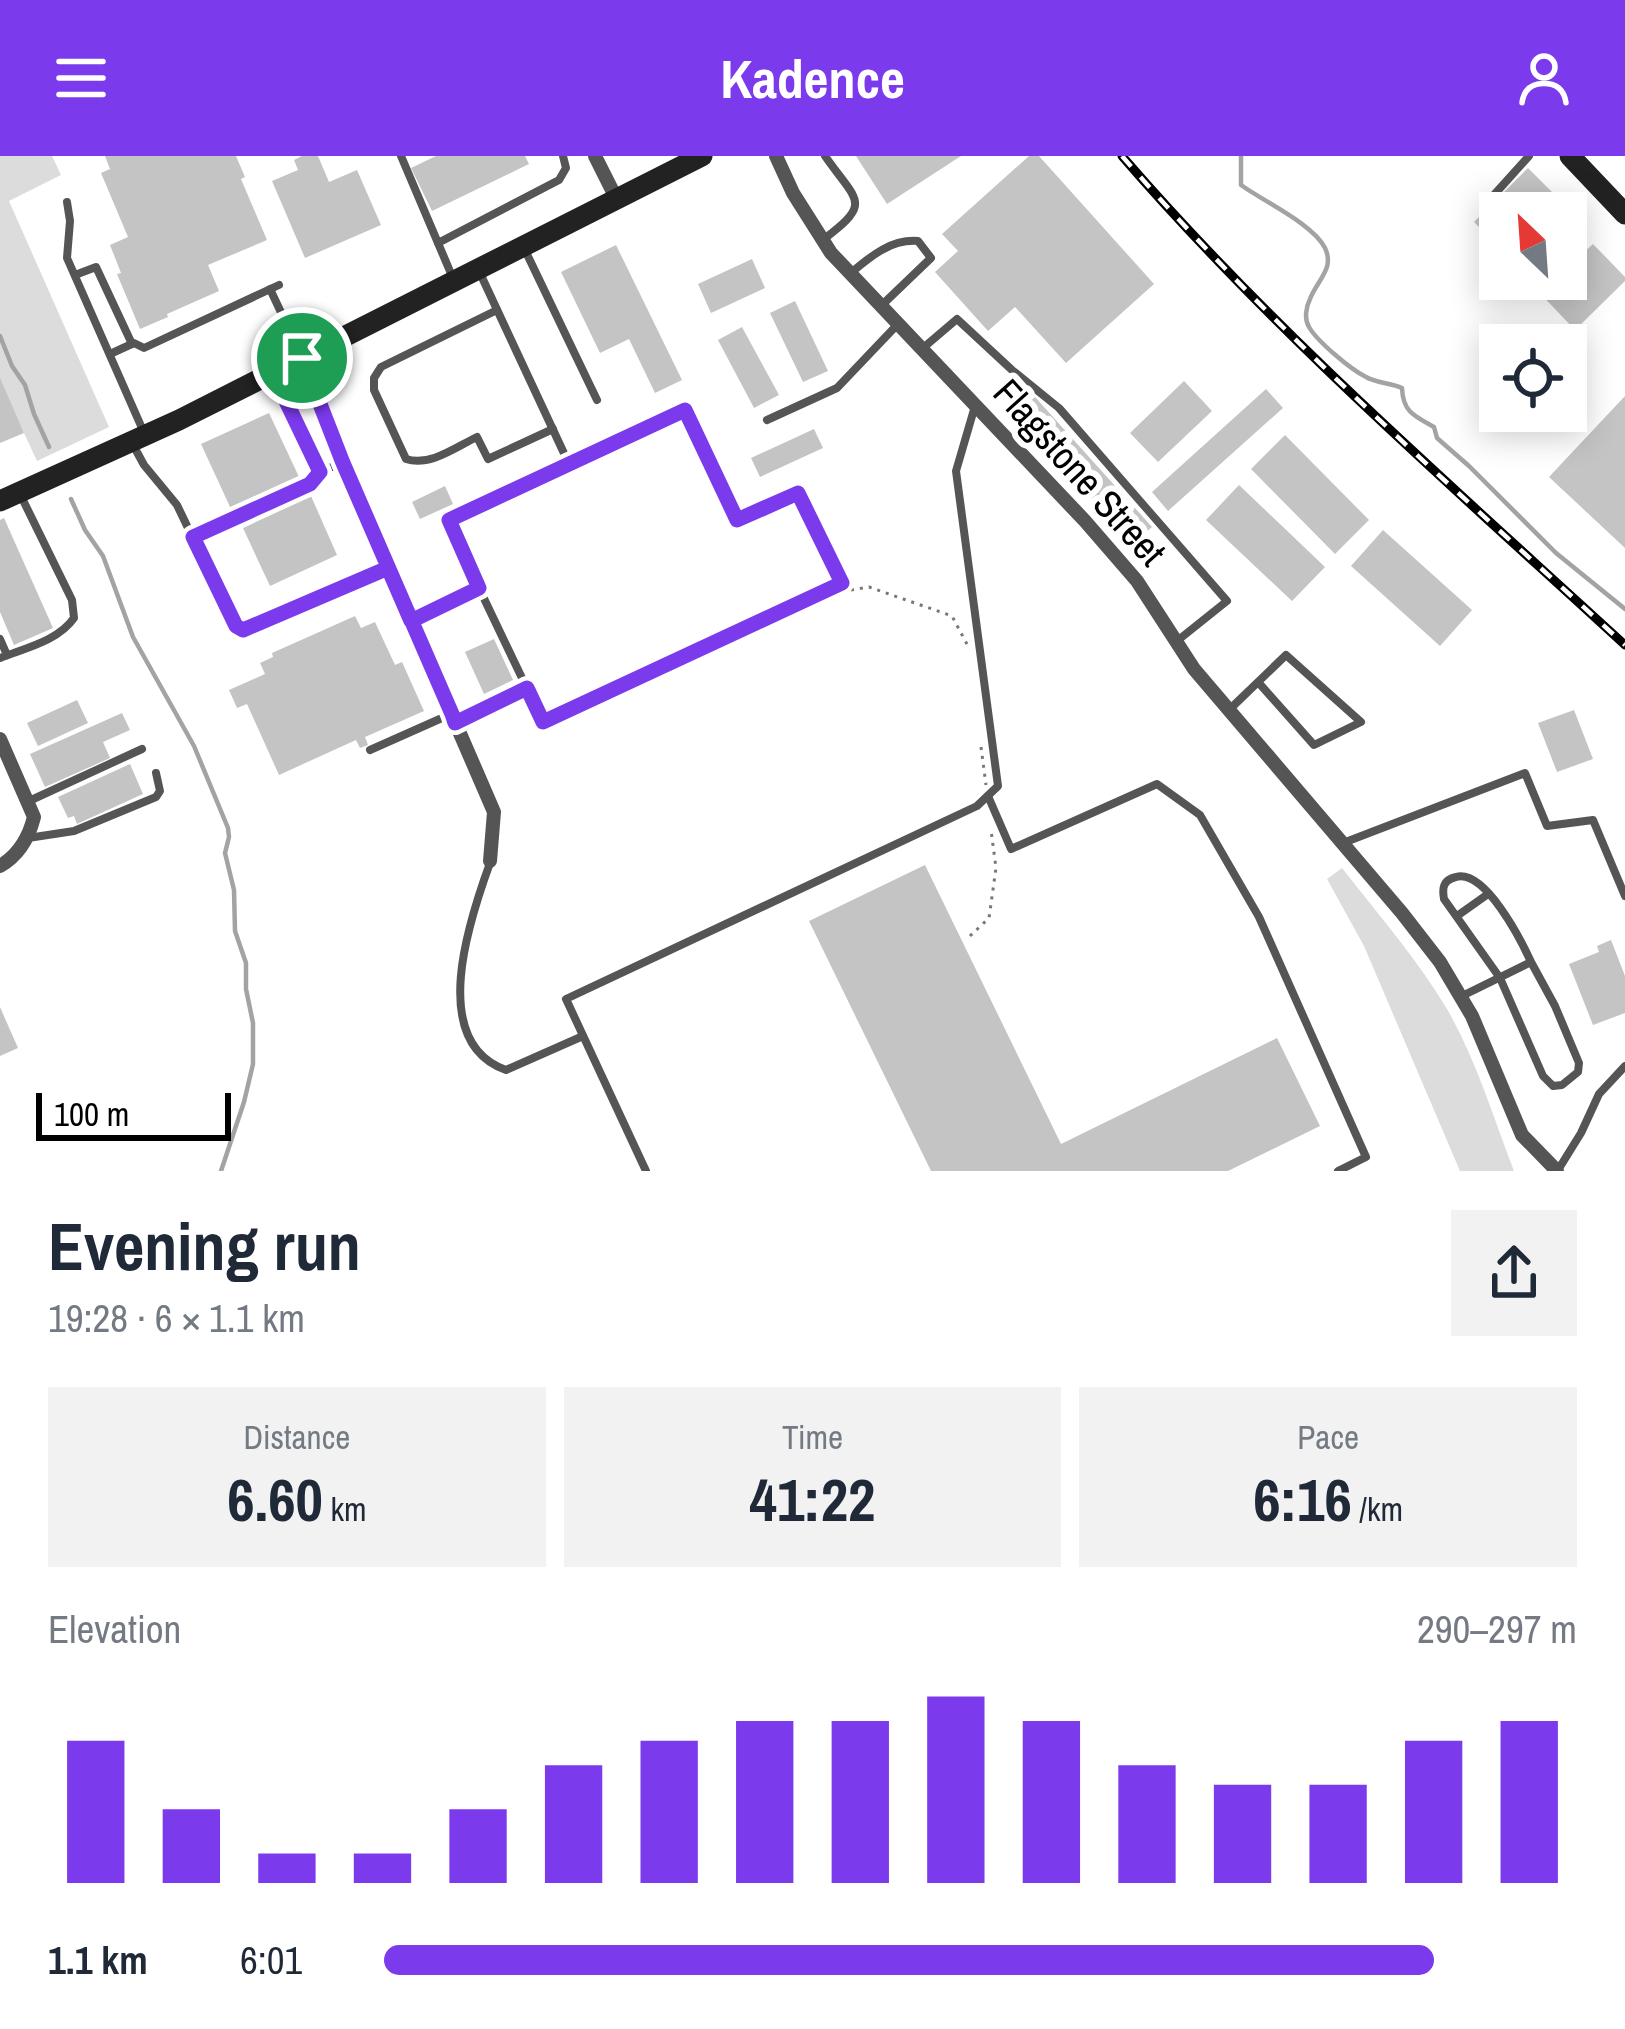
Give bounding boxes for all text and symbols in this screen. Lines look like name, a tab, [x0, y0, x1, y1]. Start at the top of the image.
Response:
text: Kadence	[720, 42, 905, 115]
icon: menu	[48, 45, 114, 111]
icon: person	[1511, 45, 1577, 111]
north arrow	[1479, 192, 1587, 300]
map controls	[1479, 192, 1587, 432]
pin	[251, 307, 353, 409]
button: locate	[1479, 324, 1587, 432]
icon: arrive	[269, 325, 335, 391]
street label: Flagstone Street	[982, 367, 1178, 577]
scale bar	[36, 1087, 231, 1140]
text: 100 m	[54, 1092, 129, 1136]
text: Evening run	[48, 1202, 361, 1291]
button: share	[1451, 1210, 1577, 1336]
text: 19:28 · 6 × 1.1 km	[48, 1292, 305, 1344]
text: Distance	[243, 1415, 350, 1459]
text: Time	[782, 1415, 843, 1459]
text: Pace	[1297, 1415, 1359, 1459]
text: 6.60	[227, 1459, 323, 1540]
text: 41:22	[750, 1459, 875, 1540]
text: 6:16	[1253, 1459, 1352, 1540]
text: km	[323, 1487, 367, 1531]
text: /km	[1352, 1487, 1403, 1531]
text: Elevation	[48, 1603, 181, 1655]
text: 290–297 m	[1417, 1603, 1577, 1655]
text: 1.1 km	[48, 1934, 148, 1986]
text: 6:01	[240, 1934, 302, 1986]

